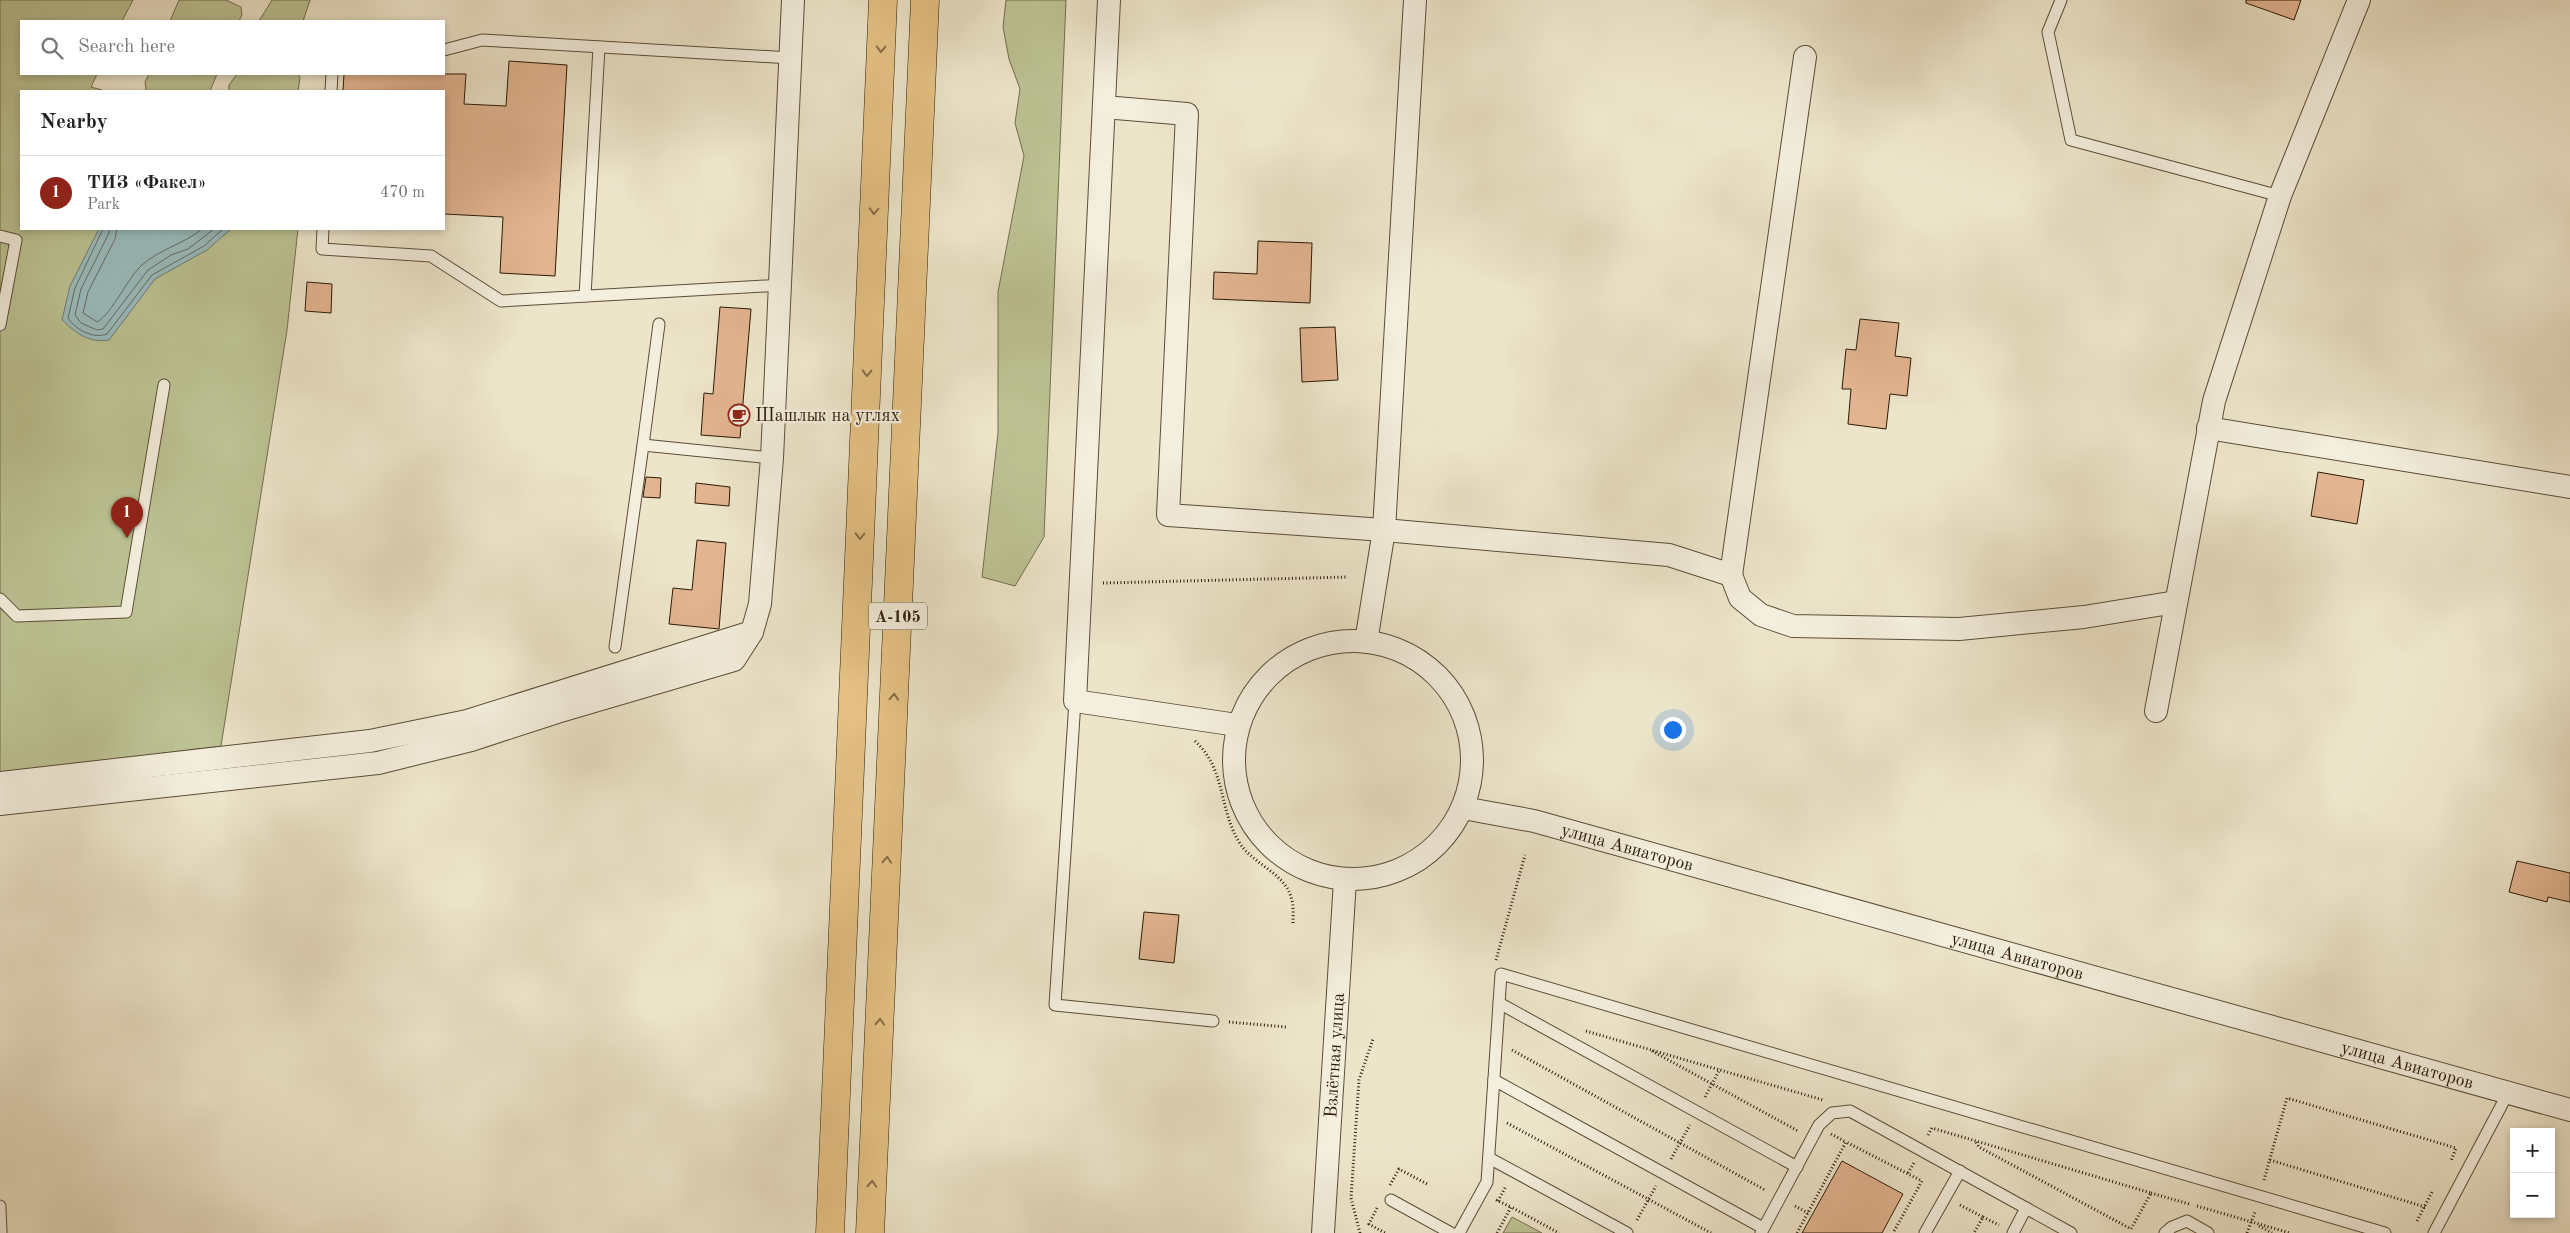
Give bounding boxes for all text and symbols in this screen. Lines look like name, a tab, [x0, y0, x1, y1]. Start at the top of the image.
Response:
search box	[20, 20, 445, 75]
icon: search	[38, 34, 66, 62]
text: Search here	[78, 38, 175, 57]
one-way arrow	[876, 45, 886, 53]
text: Nearby	[40, 112, 108, 133]
text: ТИЗ «Факел»	[87, 174, 207, 193]
text: 1	[51, 185, 61, 201]
text: 470 m	[380, 185, 425, 201]
text: Park	[87, 197, 120, 213]
one-way arrow	[869, 208, 879, 215]
one-way arrow	[862, 370, 872, 378]
cafe icon: Шашлык на углях	[727, 403, 751, 427]
place label: Шашлык на углях	[755, 407, 900, 425]
pin: 1	[111, 497, 143, 538]
one-way arrow	[855, 532, 865, 540]
road number: А-105	[869, 602, 927, 630]
one-way arrow	[889, 693, 899, 701]
your location	[1660, 717, 1686, 743]
street label: улица Авиаторов	[1559, 821, 1695, 875]
one-way arrow	[881, 855, 892, 863]
street label: улица Авиаторов	[1949, 930, 2085, 984]
street label: Взлётная улица	[1322, 992, 1348, 1119]
one-way arrow	[874, 1018, 885, 1026]
street label: улица Авиаторов	[2339, 1039, 2475, 1093]
map controls	[2510, 1128, 2555, 1218]
button: +	[2510, 1128, 2555, 1173]
button: −	[2510, 1173, 2555, 1218]
one-way arrow	[867, 1180, 878, 1188]

